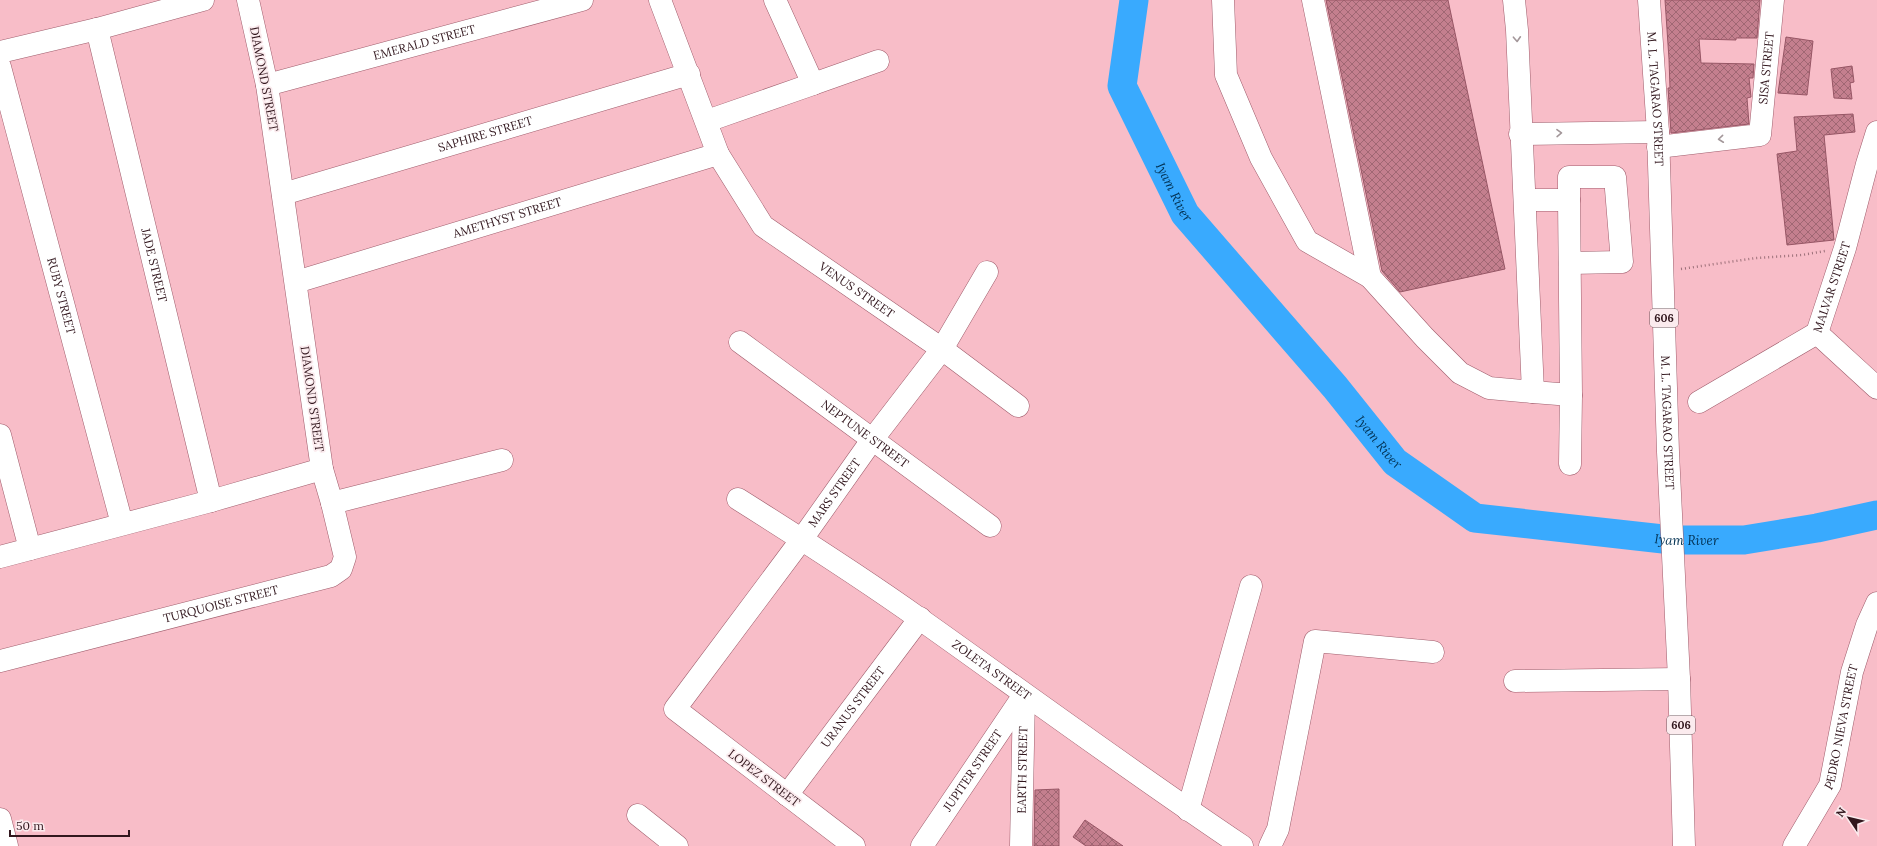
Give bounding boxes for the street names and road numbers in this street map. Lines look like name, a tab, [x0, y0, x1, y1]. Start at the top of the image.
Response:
street label: EMERALD STREET	[371, 21, 477, 63]
street label: DIAMOND STREET	[247, 25, 282, 133]
street label: M. L. TAGARAO STREET	[1644, 31, 1667, 167]
street label: SISA STREET	[1755, 31, 1777, 105]
street label: SAPHIRE STREET	[436, 113, 535, 155]
street label: AMETHYST STREET	[450, 194, 564, 241]
street label: JADE STREET	[138, 226, 171, 304]
street label: MALVAR STREET	[1810, 240, 1853, 334]
street label: RUBY STREET	[44, 256, 79, 336]
street label: VENUS STREET	[815, 258, 898, 321]
road number: 606	[1650, 309, 1678, 327]
street label: DIAMOND STREET	[298, 345, 327, 453]
street label: M. L. TAGARAO STREET	[1658, 355, 1678, 490]
street label: NEPTUNE STREET	[818, 396, 912, 471]
street label: MARS STREET	[805, 455, 864, 530]
street label: TURQUOISE STREET	[162, 582, 280, 626]
street label: ZOLETA STREET	[949, 636, 1035, 703]
street label: PEDRO NIEVA STREET	[1821, 662, 1861, 792]
street label: URANUS STREET	[817, 663, 888, 750]
road number: 606	[1667, 716, 1695, 734]
street label: JUPITER STREET	[939, 726, 1006, 815]
street label: EARTH STREET	[1014, 726, 1030, 814]
street label: LOPEZ STREET	[725, 746, 803, 810]

